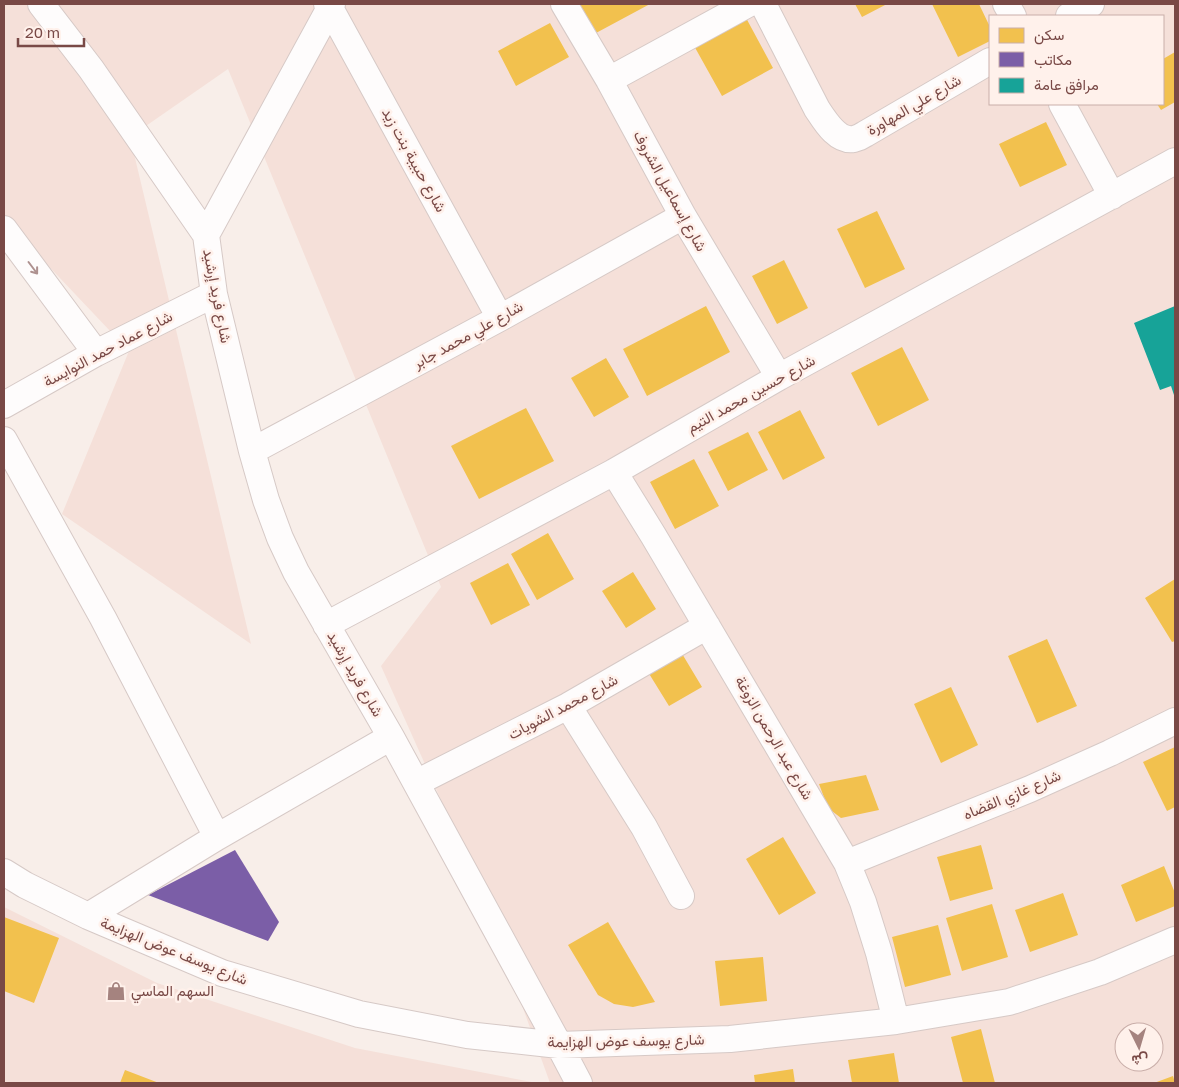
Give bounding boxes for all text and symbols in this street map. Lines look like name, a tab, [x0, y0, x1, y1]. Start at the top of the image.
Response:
scale bar	[18, 15, 84, 47]
legend	[989, 15, 1164, 105]
text: 20 m	[25, 23, 60, 41]
text: سكن	[1034, 25, 1064, 45]
text: مكاتب	[1034, 50, 1072, 69]
street label: شارع علي المهاورة	[863, 70, 966, 143]
text: مرافق عامة	[1034, 75, 1099, 95]
street label: شارع حبيبة بنت زيد	[376, 104, 451, 216]
street label: شارع إسماعيل الشروف	[628, 127, 712, 256]
street label: شارع فريد إرشيد	[197, 247, 236, 345]
one-way arrow	[28, 261, 38, 275]
street label: شارع علي محمد جابر	[409, 296, 528, 377]
street label: شارع عماد حمد النوايسة	[40, 306, 177, 392]
street label: شارع حسين محمد التيم	[683, 350, 819, 438]
street label: شارع فريد إرشيد	[322, 628, 388, 721]
street label: شارع محمد الشويات	[505, 670, 622, 745]
street label: شارع عبد الرحمن الزوغة	[729, 672, 818, 804]
street label: شارع غازي القضاه	[960, 765, 1065, 827]
street label: شارع يوسف عوض الهزايمة	[97, 912, 251, 991]
shop icon: السهم الماسي	[105, 980, 127, 1002]
place label: السهم الماسي	[131, 981, 214, 1004]
north arrow	[1114, 1022, 1164, 1072]
street label: شارع يوسف عوض الهزايمة	[547, 1030, 705, 1053]
text: ش	[1131, 1050, 1149, 1070]

